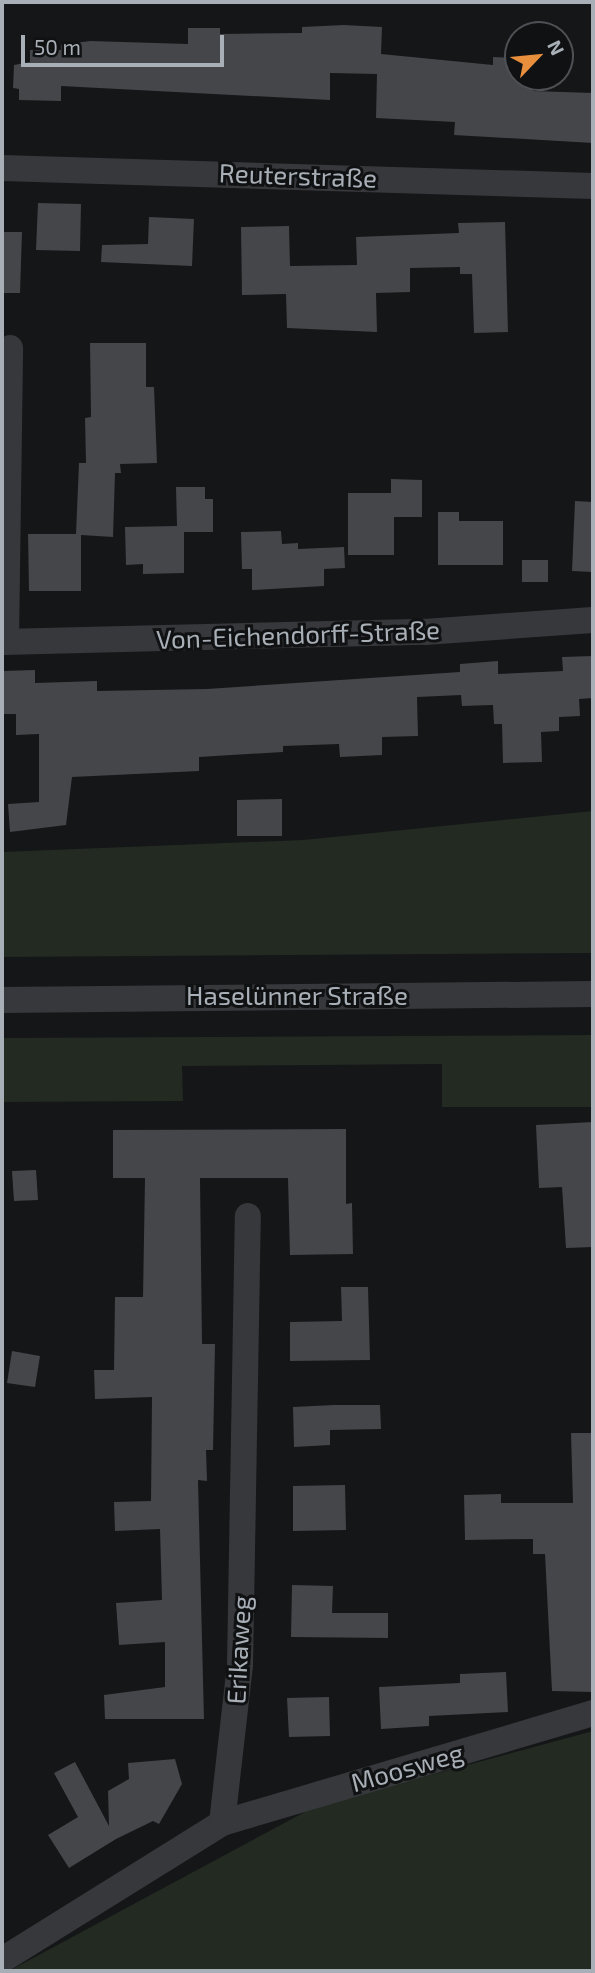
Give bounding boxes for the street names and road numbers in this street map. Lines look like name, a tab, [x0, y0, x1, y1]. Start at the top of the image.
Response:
street label: Reuterstraße	[218, 157, 378, 193]
street label: Von-Eichendorff-Straße	[156, 613, 440, 655]
street label: Haselünner Straße	[186, 979, 408, 1011]
street label: Erikaweg	[220, 1595, 256, 1705]
street label: Moosweg	[347, 1736, 467, 1798]

